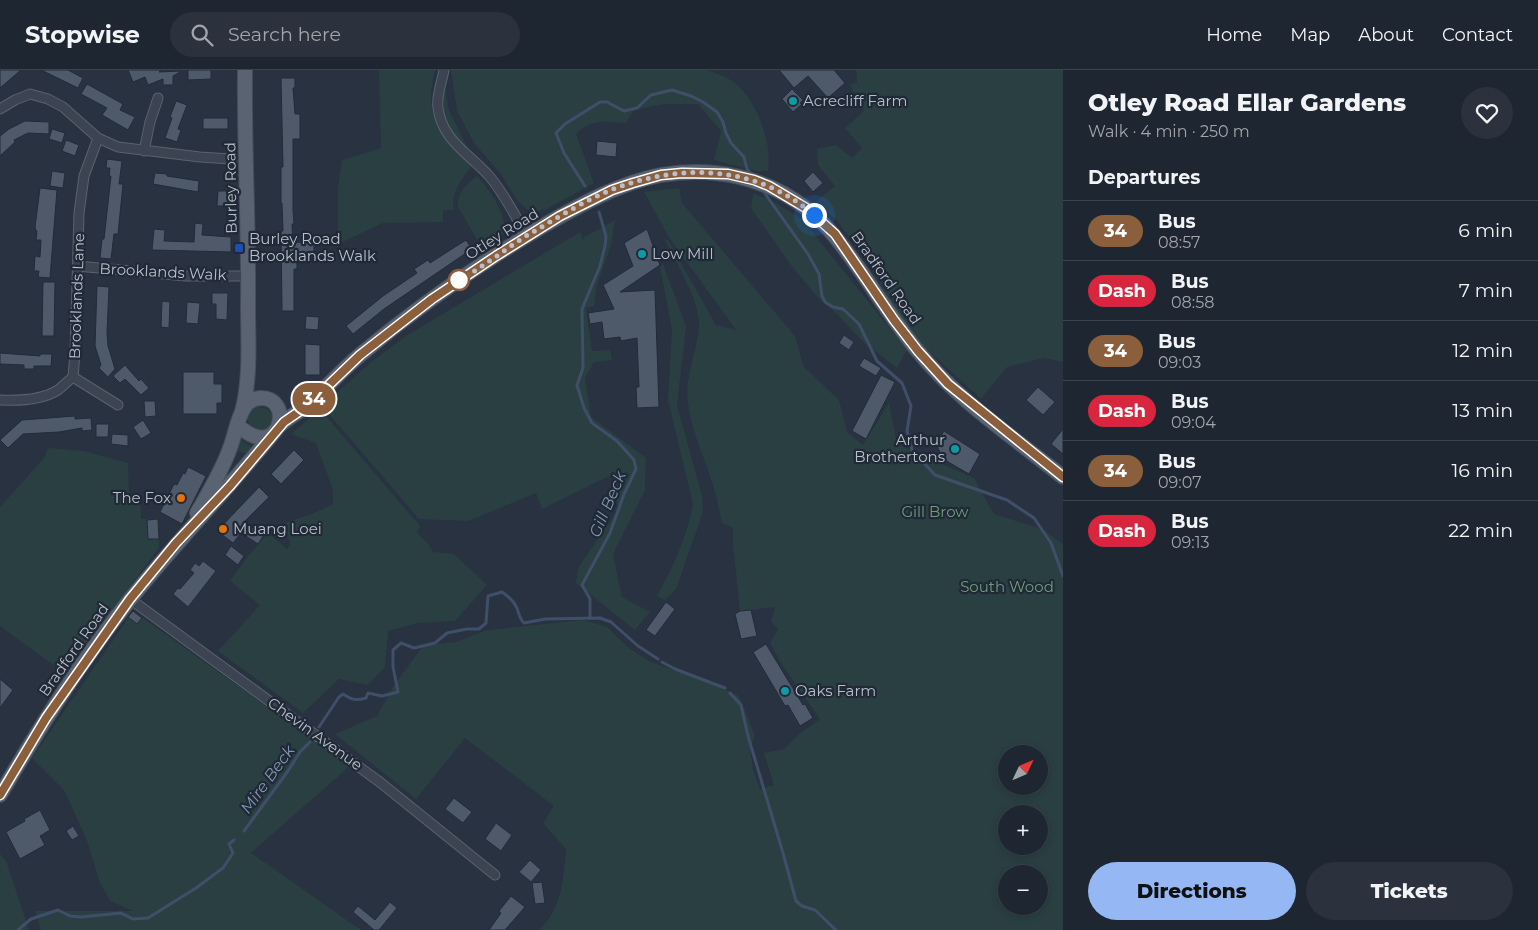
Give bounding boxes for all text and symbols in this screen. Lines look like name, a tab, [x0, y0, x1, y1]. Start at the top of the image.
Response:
search box	[170, 12, 520, 57]
text: Stopwise	[25, 20, 140, 49]
icon: search	[188, 21, 216, 49]
text: Search here	[228, 23, 341, 46]
text: Home	[1206, 24, 1262, 46]
text: Map	[1290, 24, 1330, 46]
text: About	[1358, 24, 1414, 46]
text: Contact	[1442, 24, 1513, 46]
button: heart	[1461, 87, 1513, 139]
text: Otley Road Ellar Gardens	[1088, 88, 1406, 117]
place label: Acrecliff Farm	[803, 91, 907, 110]
marker: Acrecliff Farm	[787, 95, 799, 107]
text: Walk · 4 min · 250 m	[1088, 122, 1250, 141]
street label: Burley Road	[220, 142, 241, 234]
text: Departures	[1088, 166, 1200, 189]
your location	[802, 203, 827, 228]
street label: Otley Road	[461, 204, 542, 264]
text: Bus	[1158, 210, 1196, 233]
text: 6 min	[1458, 219, 1513, 242]
text: 34	[1104, 220, 1127, 242]
street label: Bradford Road	[847, 228, 926, 328]
place label: Burley Road Brooklands Walk	[249, 229, 376, 265]
street label: Brooklands Lane	[65, 233, 88, 359]
text: 08:57	[1158, 233, 1200, 252]
marker: Burley Road Brooklands Walk	[233, 242, 245, 254]
place label: Low Mill	[652, 244, 713, 263]
marker: Low Mill	[636, 248, 648, 260]
street label: Brooklands Walk	[99, 259, 227, 284]
unlabelled marker	[448, 269, 470, 291]
text: Bus	[1171, 270, 1209, 293]
text: 7 min	[1459, 279, 1513, 302]
text: Dash	[1098, 280, 1146, 302]
text: 08:58	[1171, 293, 1214, 312]
text: Bus	[1158, 330, 1196, 353]
text: 12 min	[1452, 339, 1513, 362]
text: 34	[1104, 340, 1127, 362]
text: 09:03	[1158, 353, 1201, 372]
line badge: 34	[292, 383, 336, 415]
text: 34	[302, 388, 326, 410]
text: Bus	[1171, 390, 1209, 413]
text: 13 min	[1452, 399, 1513, 422]
text: Dash	[1098, 400, 1146, 422]
text: 09:04	[1171, 413, 1216, 432]
place label: Arthur Brothertons	[854, 430, 945, 466]
marker: Arthur Brothertons	[949, 443, 961, 455]
text: Bus	[1158, 450, 1196, 473]
text: 16 min	[1451, 459, 1513, 482]
text: 34	[1104, 460, 1127, 482]
water label: Gill Beck	[585, 467, 630, 540]
text: 09:07	[1158, 473, 1202, 492]
place label: The Fox	[113, 488, 171, 507]
marker: The Fox	[175, 492, 187, 504]
park label: Gill Brow	[901, 502, 969, 521]
text: Bus	[1171, 510, 1209, 533]
place label: Muang Loei	[233, 519, 322, 538]
text: 22 min	[1448, 519, 1513, 542]
text: Dash	[1098, 520, 1146, 542]
marker: Muang Loei	[217, 523, 229, 535]
text: 09:13	[1171, 533, 1210, 552]
park label: South Wood	[960, 577, 1054, 596]
street label: Bradford Road	[34, 600, 113, 700]
place label: Oaks Farm	[795, 681, 876, 700]
marker: Oaks Farm	[779, 685, 791, 697]
street label: Chevin Avenue	[264, 693, 366, 774]
water label: Mire Beck	[236, 740, 299, 817]
north arrow	[998, 745, 1048, 795]
map controls	[998, 745, 1048, 915]
button: +	[998, 805, 1048, 855]
button: Directions	[1088, 862, 1296, 920]
button: Tickets	[1306, 862, 1513, 920]
button: −	[998, 865, 1048, 915]

